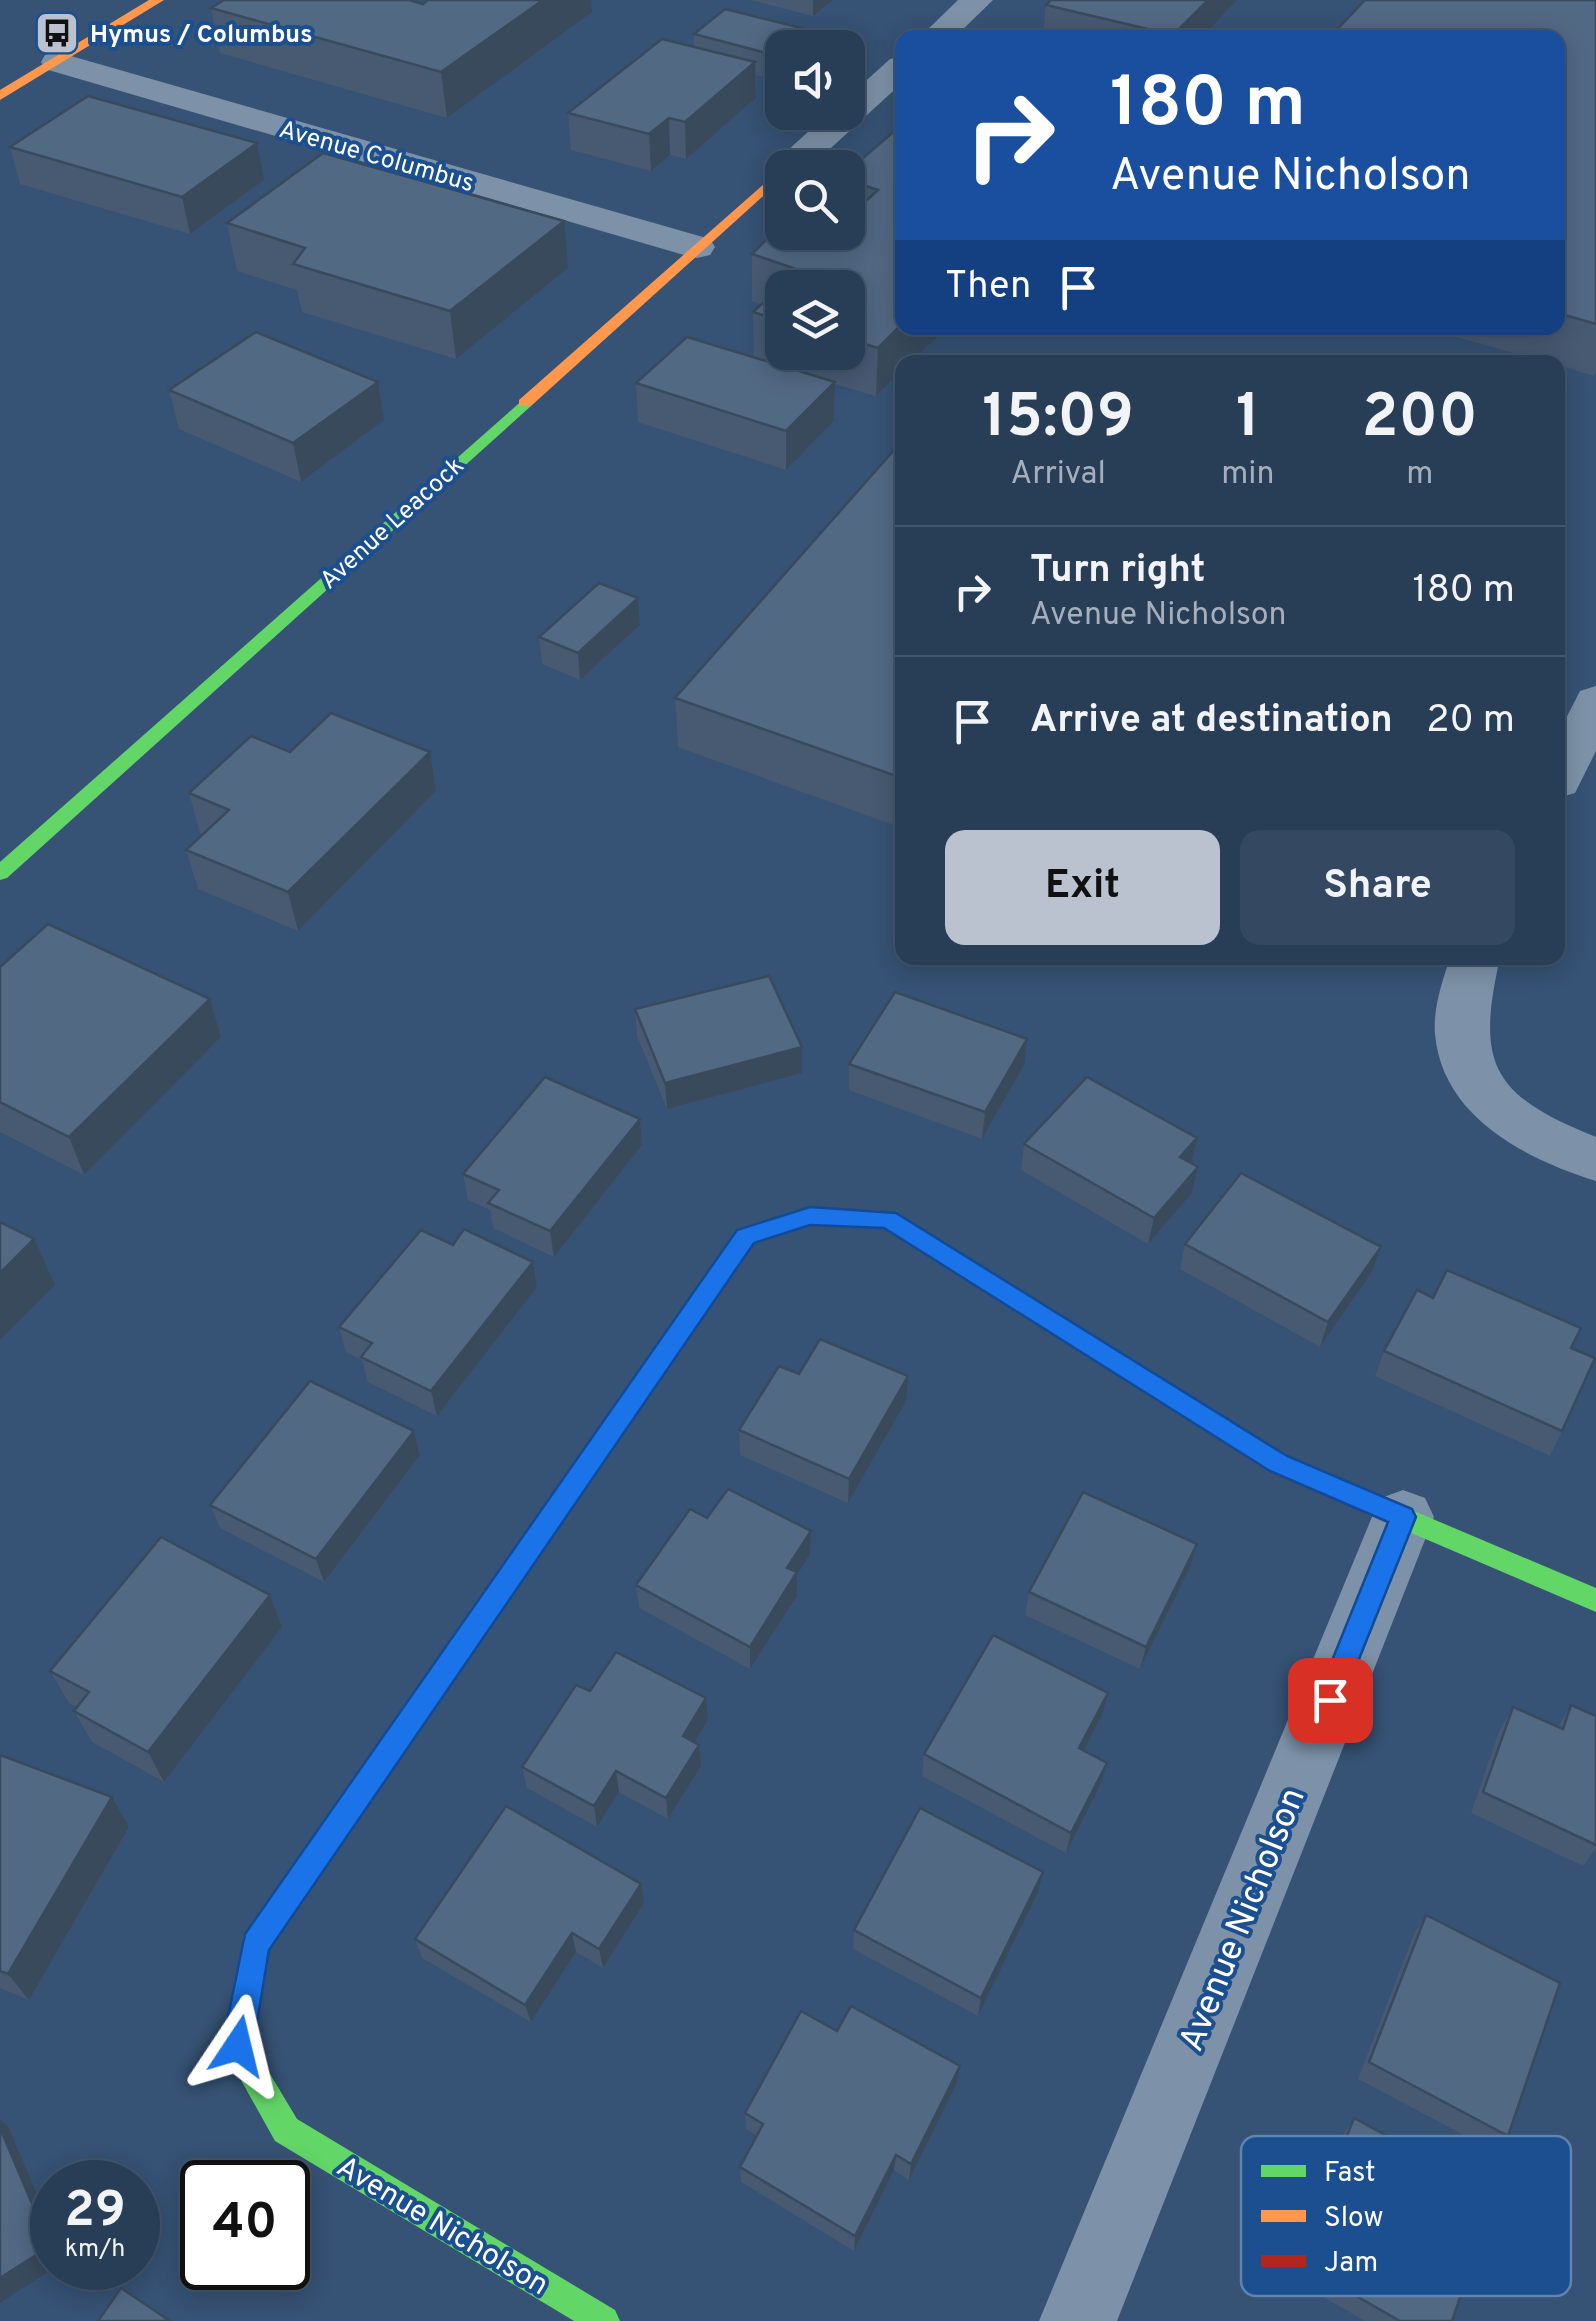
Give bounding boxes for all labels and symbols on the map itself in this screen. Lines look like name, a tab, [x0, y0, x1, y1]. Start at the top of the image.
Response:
bus stop icon: Hymus / Columbus	[34, 10, 80, 56]
place label: Hymus / Columbus	[90, 20, 312, 52]
street label: Avenue Columbus	[275, 115, 477, 201]
street label: Avenue Leacock	[314, 451, 472, 597]
pin	[1288, 1658, 1373, 1743]
street label: Avenue Nicholson	[1171, 1782, 1317, 2058]
position arrow	[186, 1994, 290, 2098]
legend	[1241, 2136, 1571, 2296]
street label: Avenue Nicholson	[329, 2149, 554, 2305]
text: Fast	[1324, 2156, 1376, 2192]
speed limit sign: 40	[180, 2160, 310, 2290]
text: Slow	[1324, 2201, 1383, 2237]
text: Jam	[1324, 2246, 1378, 2282]

